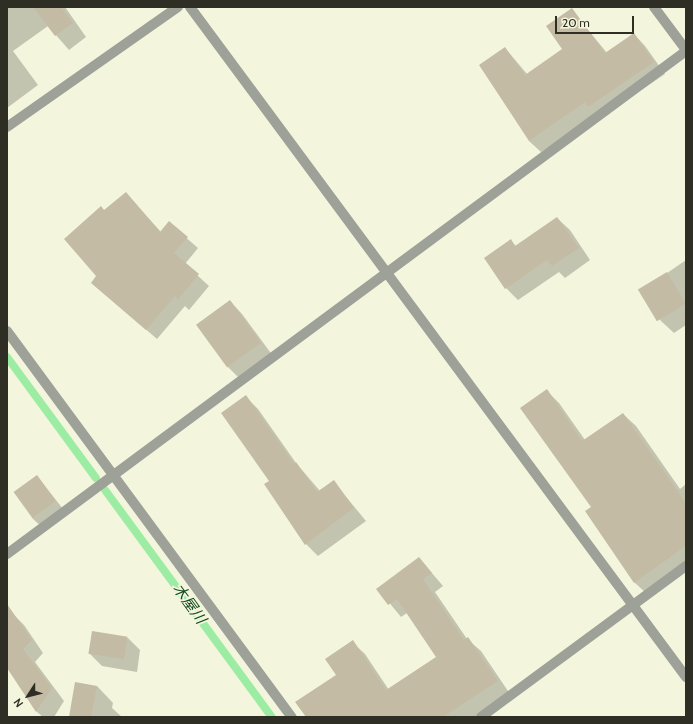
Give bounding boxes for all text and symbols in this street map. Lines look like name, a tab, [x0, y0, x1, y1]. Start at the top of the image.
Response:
scale bar	[557, 8, 636, 34]
text: 20 m	[562, 15, 590, 30]
water label: 木屋川	[168, 581, 210, 627]
north arrow	[8, 676, 48, 716]
text: N	[10, 696, 26, 710]

